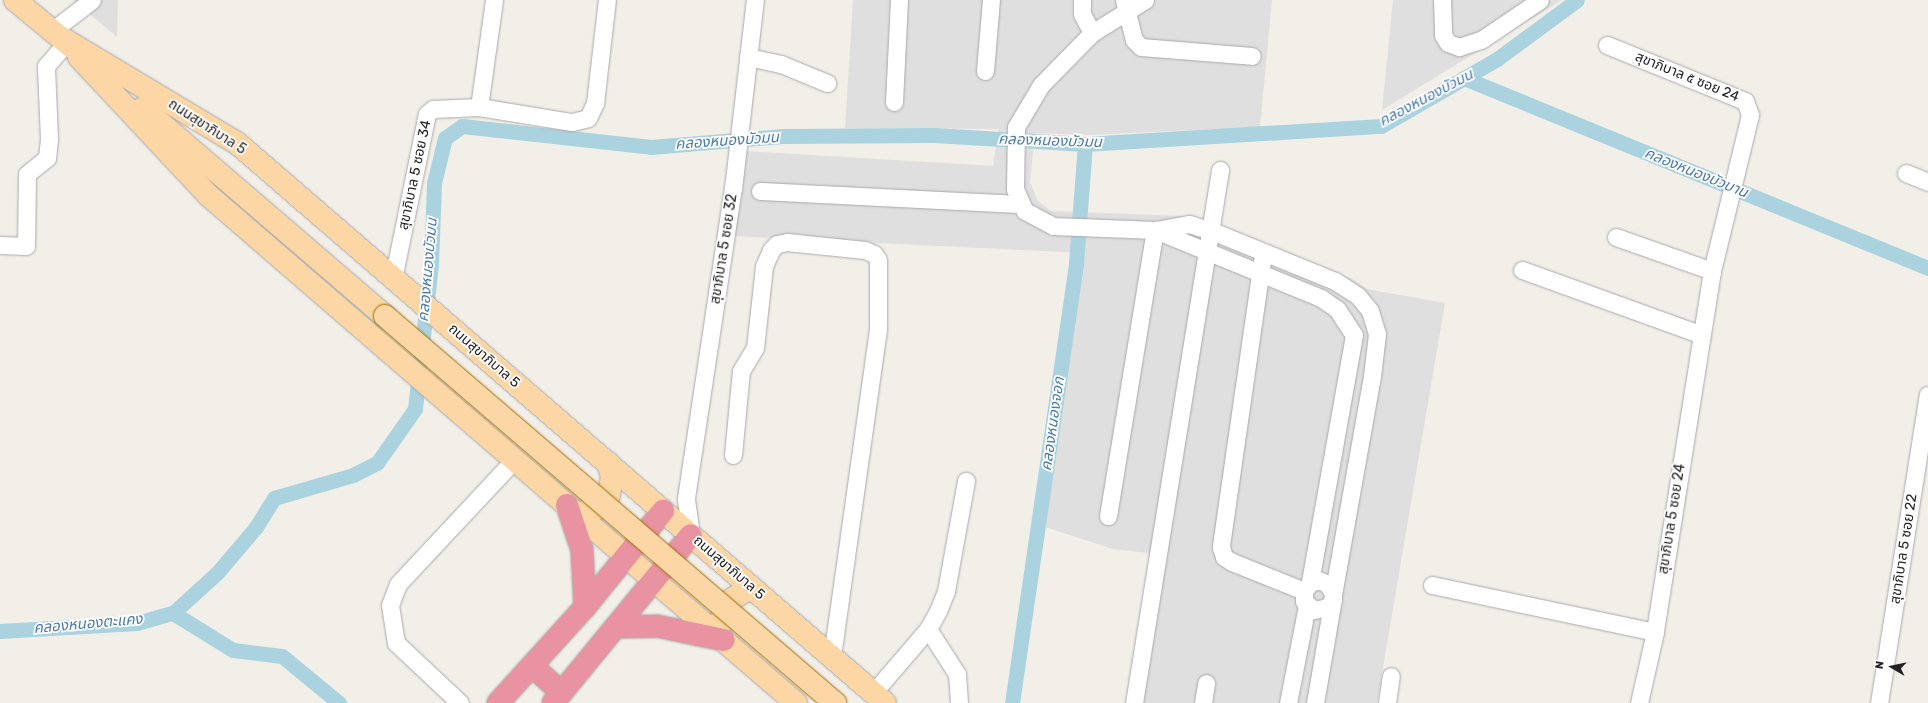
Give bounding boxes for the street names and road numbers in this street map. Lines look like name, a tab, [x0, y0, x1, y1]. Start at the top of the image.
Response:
street label: สุขาภิบาล ๕ ซอย 24	[1633, 48, 1741, 106]
street label: ถนนสุขาภิบาล 5	[165, 96, 249, 158]
street label: สุขาภิบาล 5 ซอย 34	[395, 119, 435, 231]
street label: สุขาภิบาล 5 ซอย 32	[707, 193, 741, 305]
street label: ถนนสุขาภิบาล 5	[445, 320, 523, 392]
street label: สุขาภิบาล 5 ซอย 24	[1655, 463, 1689, 575]
street label: สุขาภิบาล 5 ซอย 22	[1887, 493, 1921, 605]
street label: ถนนสุขาภิบาล 5	[690, 532, 768, 604]

